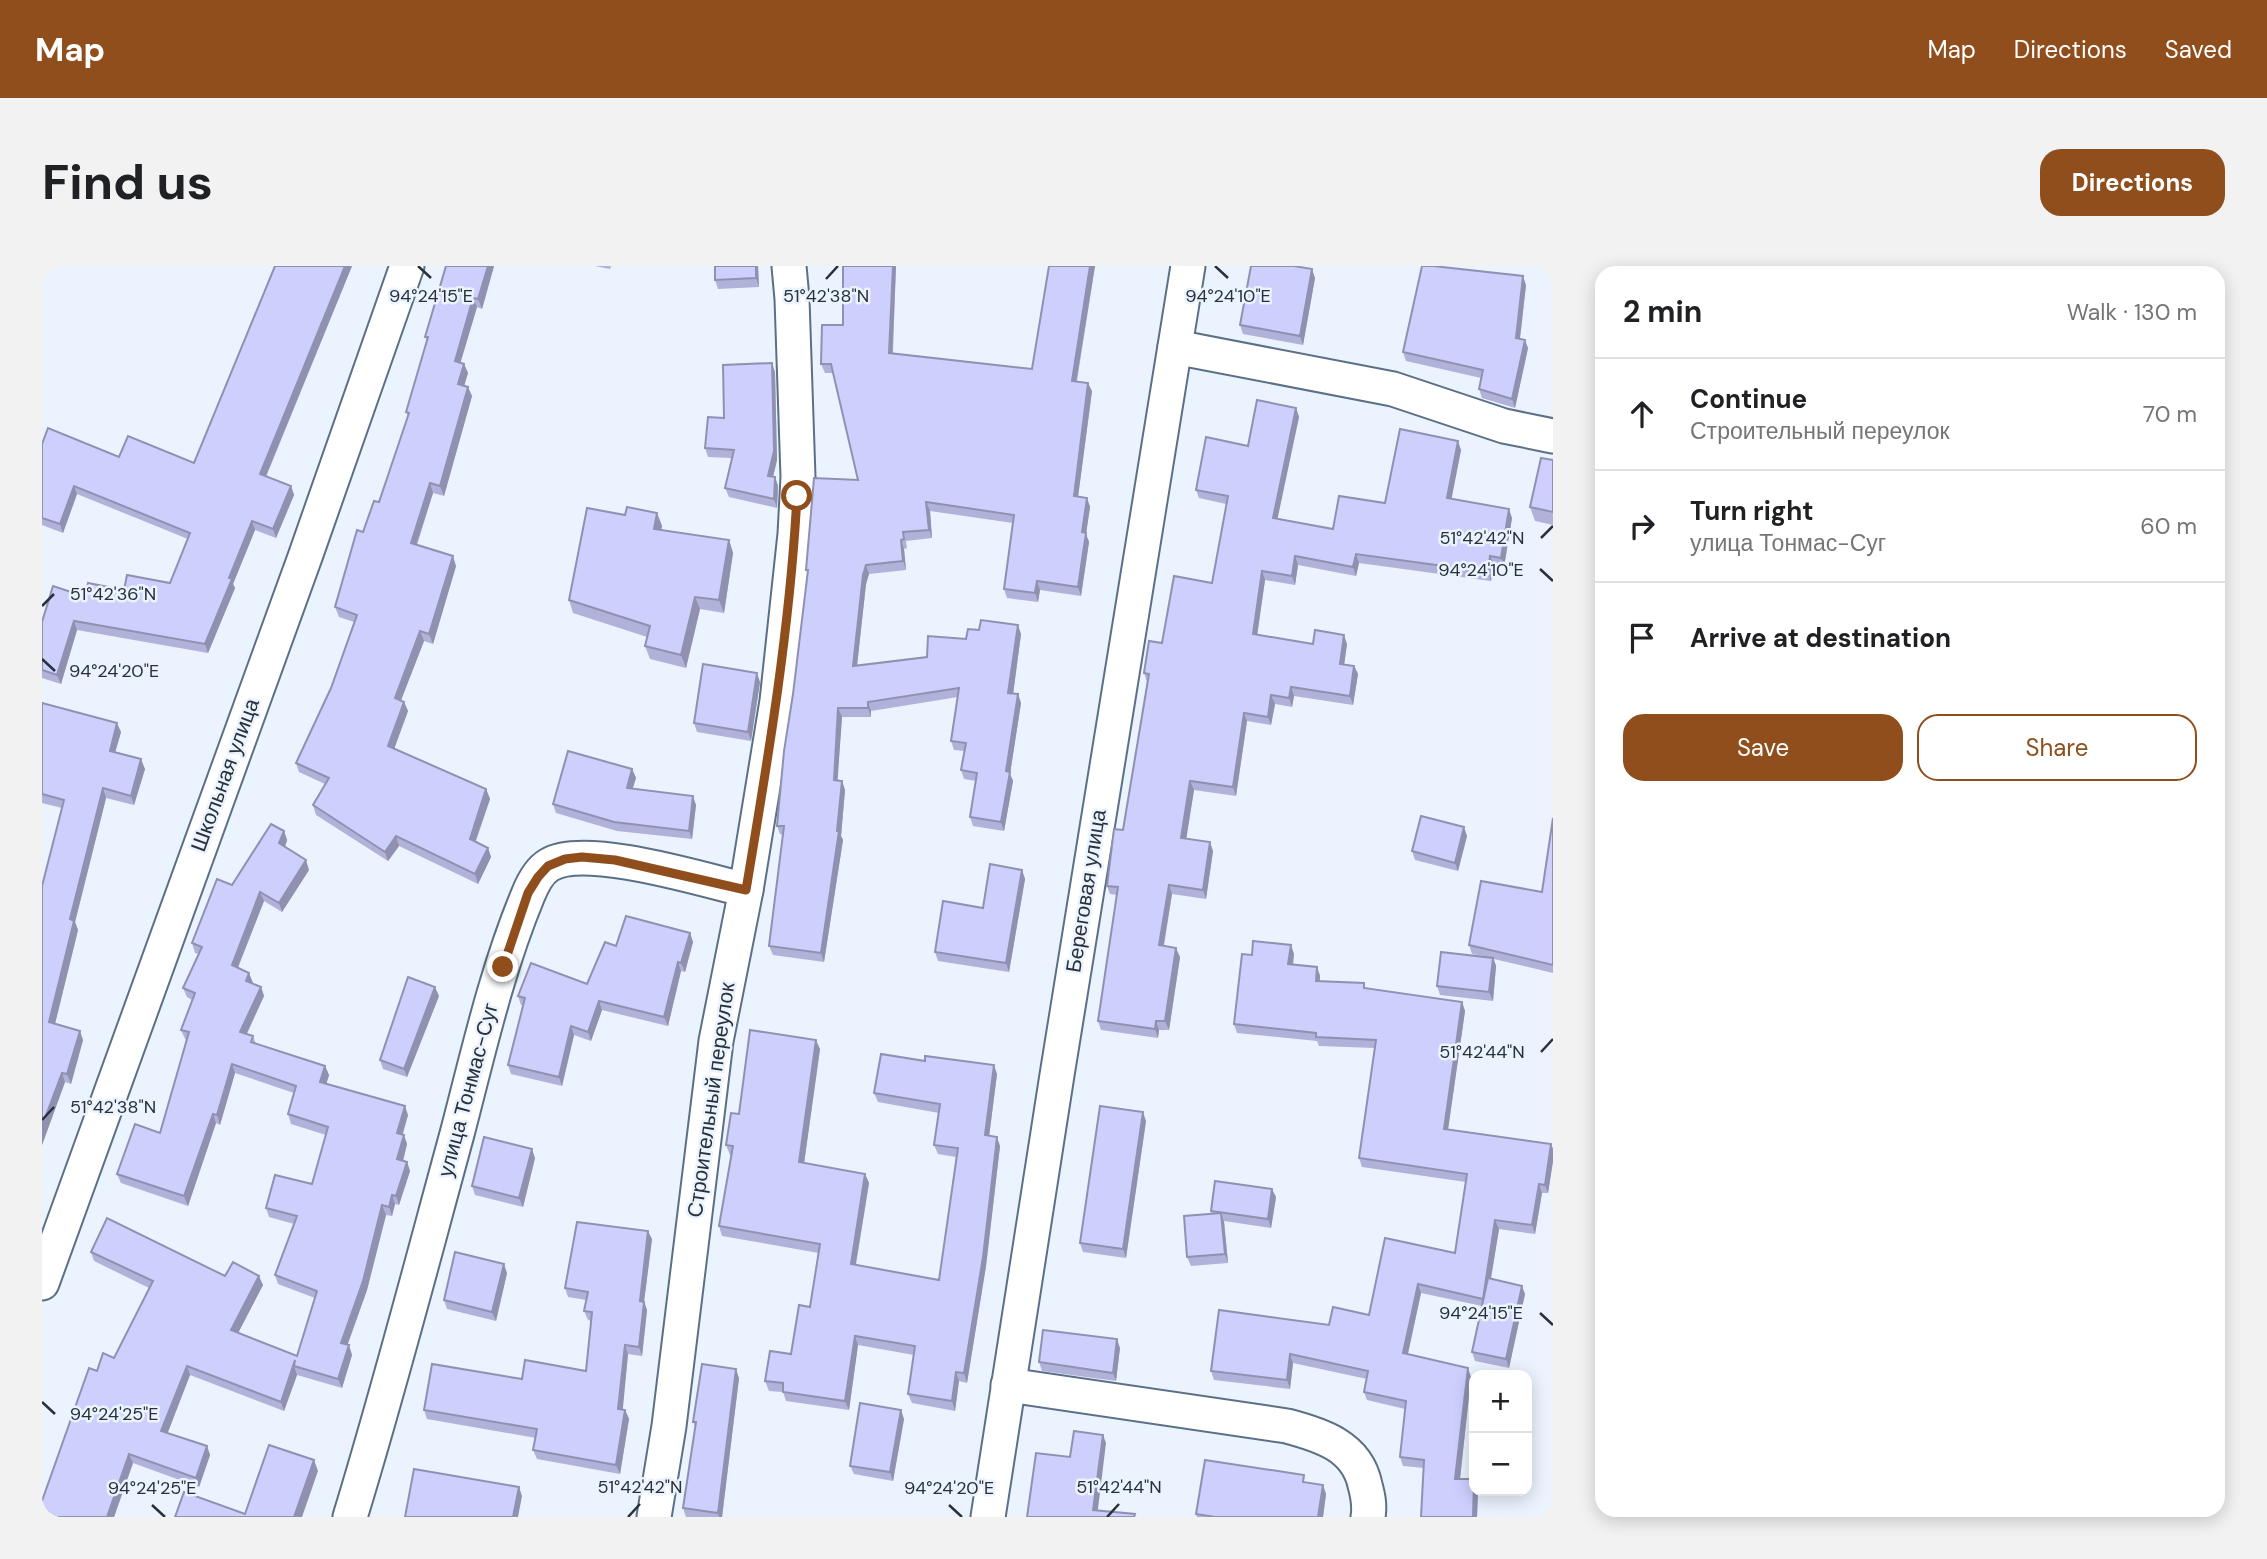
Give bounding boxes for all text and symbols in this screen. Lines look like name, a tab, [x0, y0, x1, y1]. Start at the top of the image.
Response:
text: Map	[35, 28, 105, 71]
text: Map	[1928, 34, 1976, 65]
text: Directions	[2014, 34, 2127, 65]
text: Saved	[2165, 34, 2232, 65]
button: Directions	[2040, 149, 2225, 216]
text: Find us	[42, 150, 213, 214]
text: 94°24'15"E	[389, 284, 473, 308]
text: 51°42'38"N	[783, 284, 869, 308]
text: 94°24'10"E	[1185, 284, 1271, 308]
text: 2 min	[1623, 292, 1702, 331]
text: Walk · 130 m	[2067, 297, 2197, 327]
text: Continue	[1690, 382, 1807, 416]
icon: ahead	[1623, 395, 1661, 433]
text: 70 m	[2143, 399, 2197, 429]
text: Строительный переулок	[1690, 416, 1950, 446]
route start	[781, 480, 812, 511]
text: Turn right	[1690, 494, 1814, 528]
icon: right	[1623, 507, 1661, 545]
text: 60 m	[2140, 511, 2197, 541]
text: 51°42'42"N	[1440, 526, 1524, 550]
text: улица Тонмас-Суг	[1690, 528, 1886, 558]
text: 94°24'10"E	[1438, 558, 1524, 582]
text: 51°42'36"N	[70, 582, 156, 606]
icon: arrive	[1623, 619, 1661, 657]
text: Arrive at destination	[1690, 621, 1951, 655]
text: 94°24'20"E	[69, 659, 159, 683]
street label: Школьная улица	[184, 694, 266, 855]
button: Save	[1623, 714, 1903, 781]
button: Share	[1917, 714, 2197, 781]
street label: Береговая улица	[1059, 807, 1113, 975]
route end	[487, 951, 518, 982]
street label: Строительный переулок	[681, 980, 741, 1219]
street label: улица Тонмас-Суг	[431, 1000, 505, 1180]
text: 51°42'44"N	[1439, 1040, 1525, 1064]
text: 51°42'38"N	[70, 1095, 156, 1119]
text: 94°24'15"E	[1439, 1301, 1523, 1325]
map controls	[1469, 1370, 1532, 1496]
button: +	[1469, 1370, 1532, 1433]
text: 94°24'25"E	[70, 1402, 158, 1426]
button: −	[1469, 1433, 1532, 1496]
text: 51°42'42"N	[598, 1475, 682, 1499]
text: 51°42'44"N	[1076, 1475, 1162, 1499]
text: 94°24'25"E	[108, 1476, 196, 1500]
text: 94°24'20"E	[904, 1476, 994, 1500]

